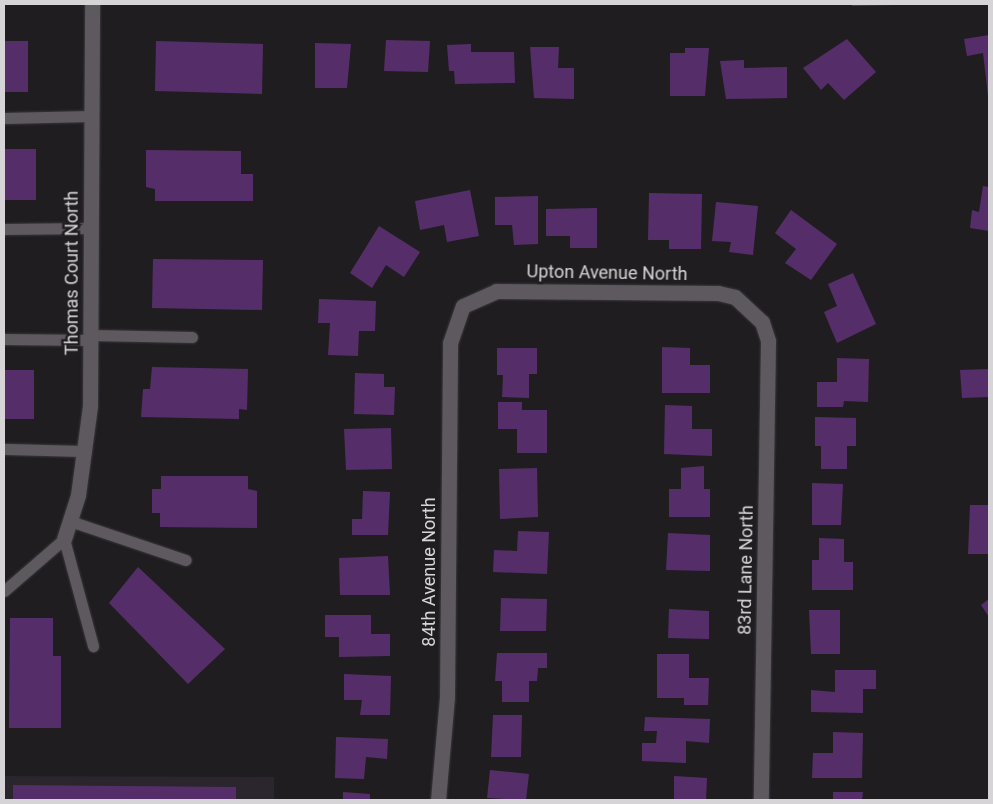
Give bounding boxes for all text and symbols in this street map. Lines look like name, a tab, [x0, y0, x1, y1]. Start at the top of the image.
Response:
street label: Thomas Court North	[61, 191, 83, 355]
street label: Upton Avenue North	[526, 261, 688, 285]
street label: 84th Avenue North	[418, 497, 440, 647]
street label: 83rd Lane North	[734, 505, 758, 635]

